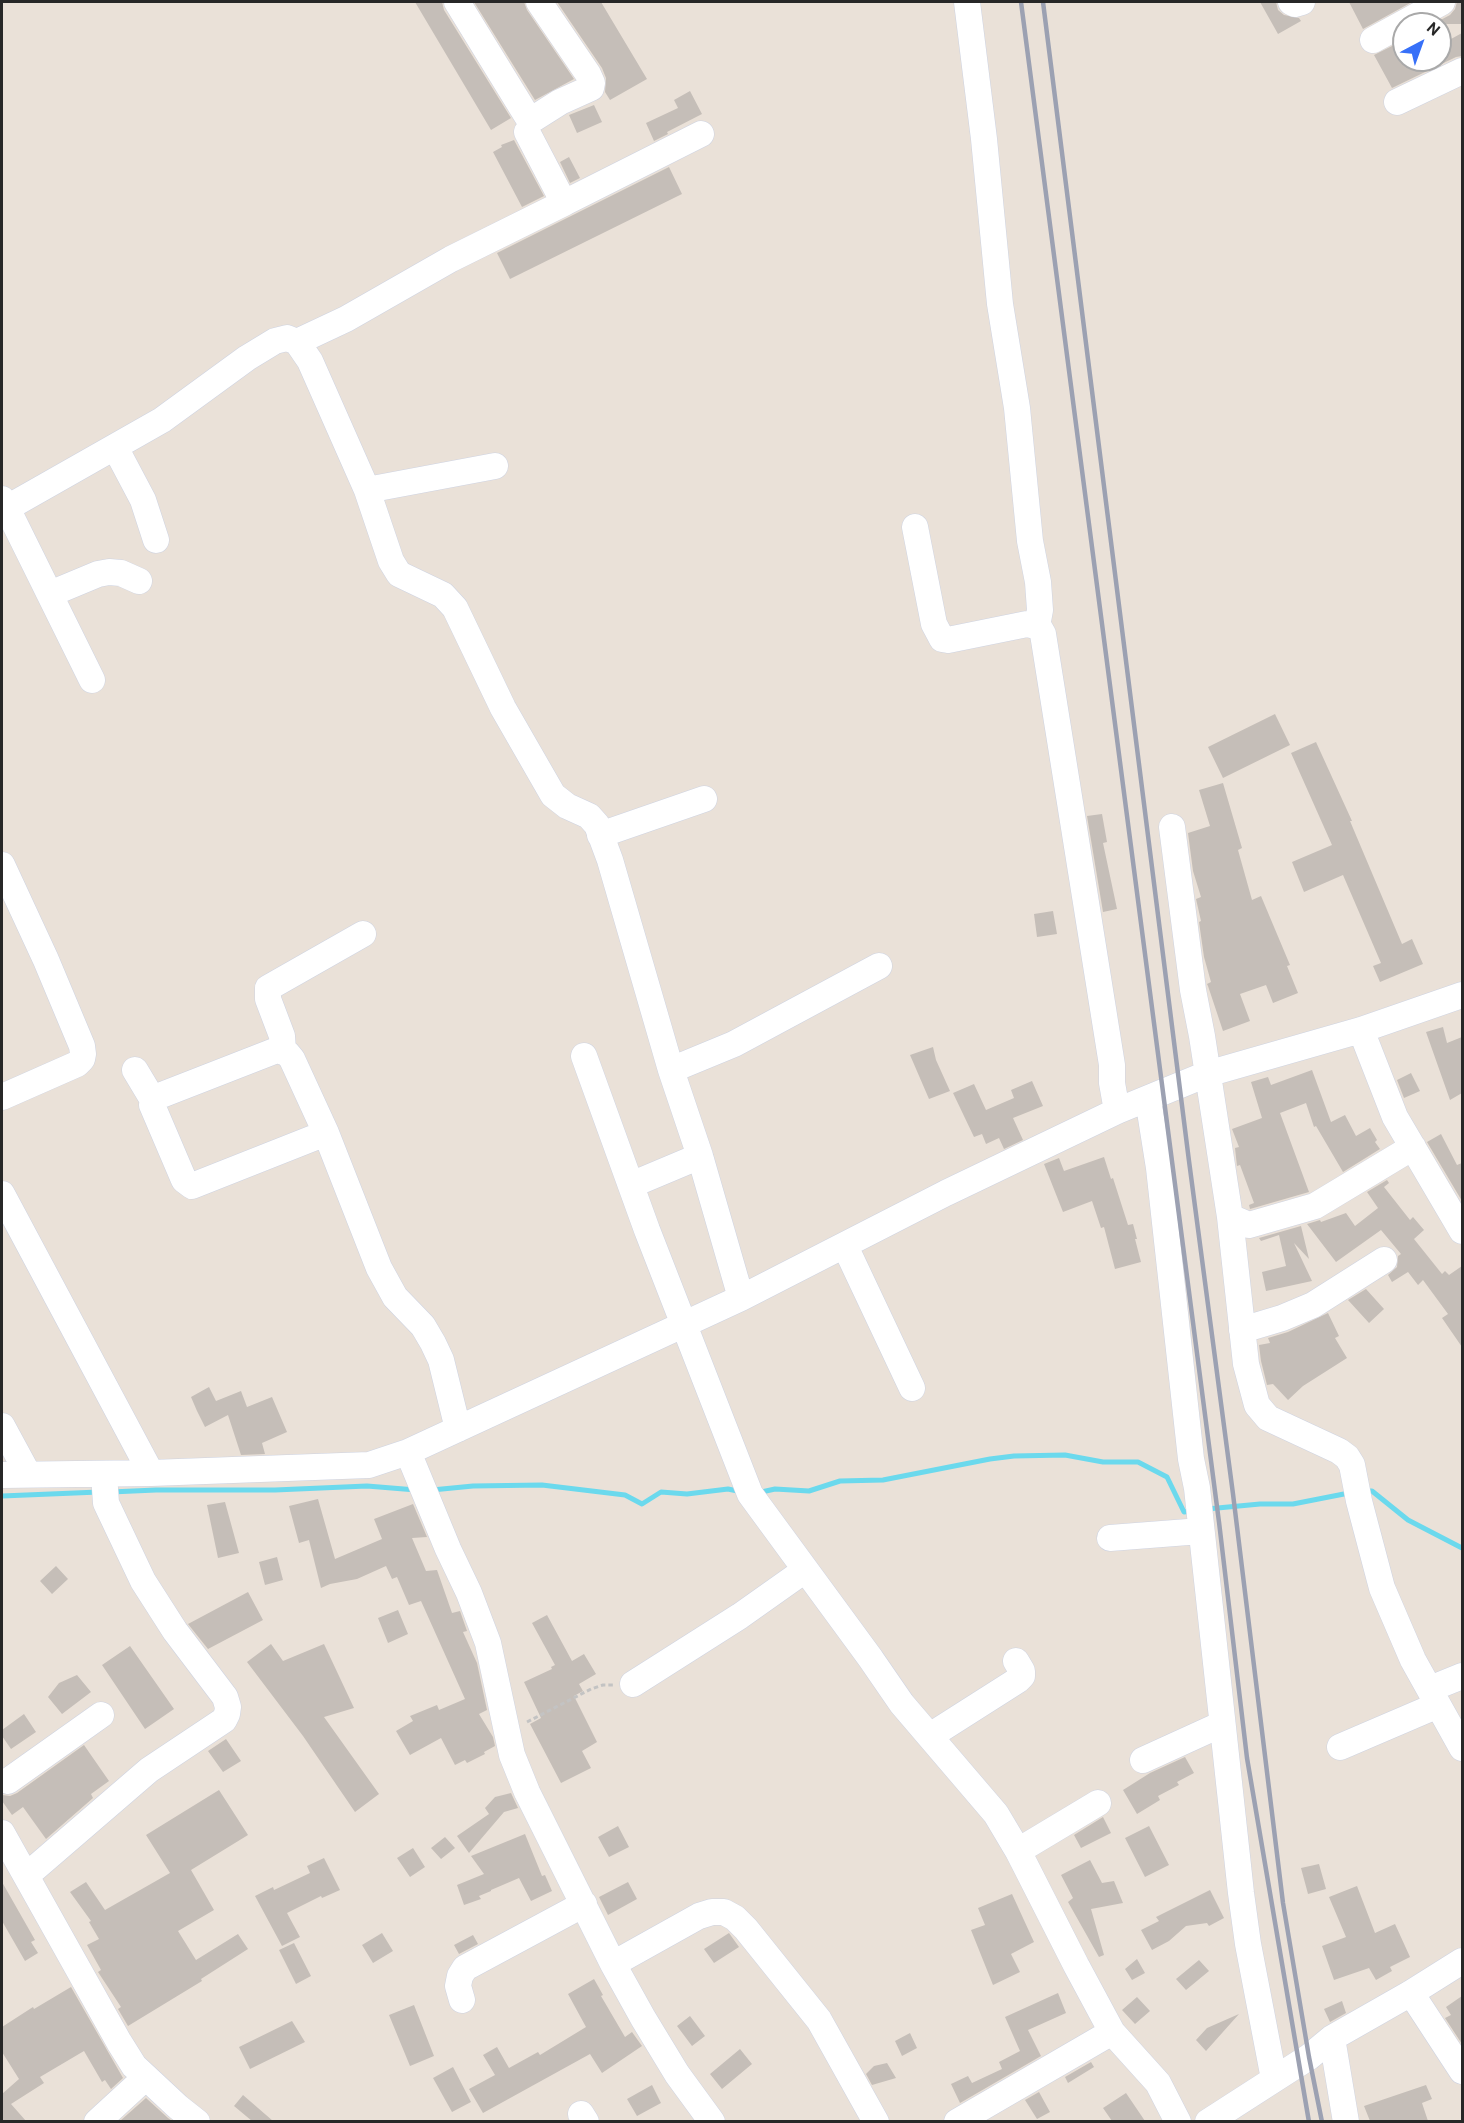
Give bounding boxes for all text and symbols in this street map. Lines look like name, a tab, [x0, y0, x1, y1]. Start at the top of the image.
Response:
north arrow	[1392, 12, 1452, 72]
text: N	[1422, 19, 1443, 41]

